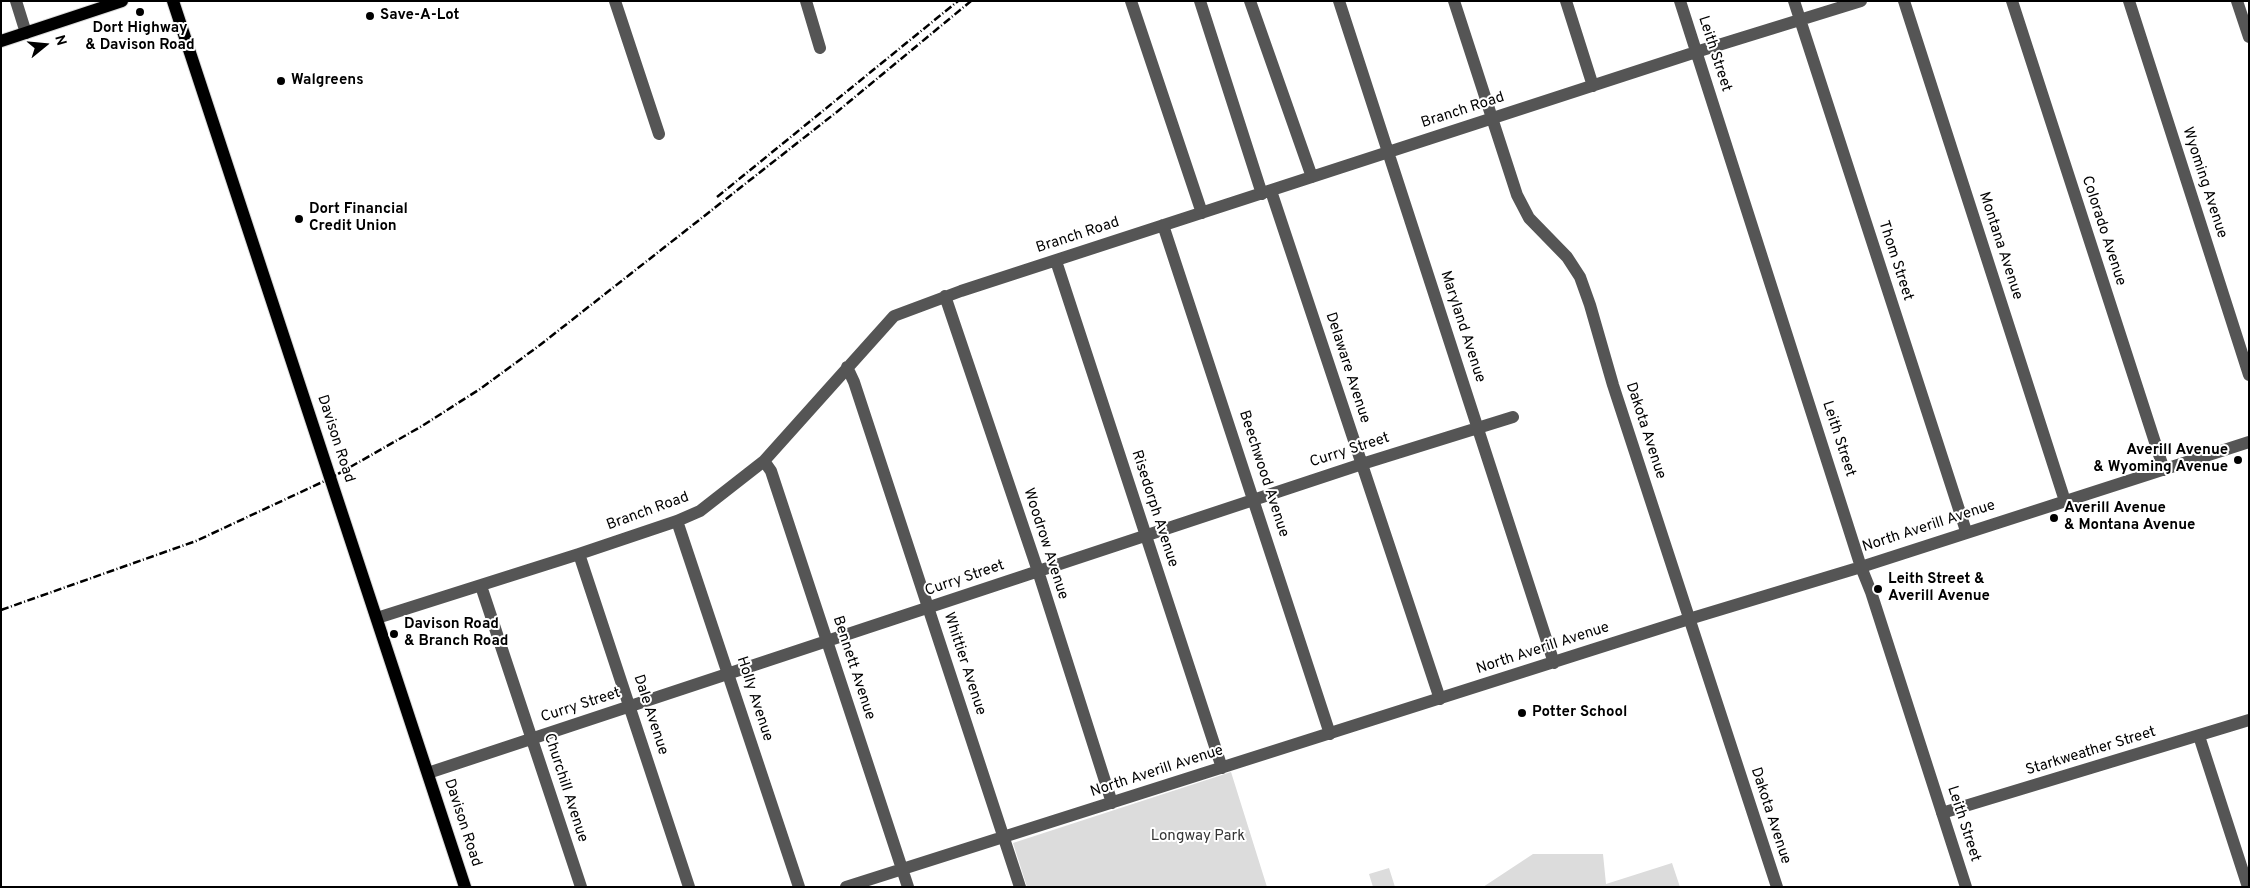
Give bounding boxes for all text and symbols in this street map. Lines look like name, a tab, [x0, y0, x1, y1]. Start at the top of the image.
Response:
marker: Dort Highway & Davison Road	[134, 6, 146, 18]
place label: Save-A-Lot	[380, 7, 459, 25]
marker: Save-A-Lot	[364, 10, 376, 22]
street label: Leith Street	[1693, 14, 1735, 94]
north arrow	[20, 20, 70, 70]
place label: Dort Highway & Davison Road	[85, 20, 195, 55]
text: N	[50, 33, 69, 48]
place label: Walgreens	[291, 72, 364, 90]
marker: Walgreens	[275, 75, 287, 87]
street label: Branch Road	[1419, 89, 1507, 133]
street label: Wyoming Avenue	[2178, 125, 2230, 241]
street label: Colorado Avenue	[2077, 174, 2129, 288]
street label: Montana Avenue	[1974, 190, 2026, 302]
place label: Dort Financial Credit Union	[309, 201, 408, 236]
marker: Dort Financial Credit Union	[293, 213, 305, 225]
street label: Branch Road	[1034, 214, 1122, 258]
street label: Thom Street	[1874, 219, 1916, 303]
street label: Maryland Avenue	[1435, 269, 1489, 385]
street label: Delaware Avenue	[1321, 310, 1373, 426]
street label: Dakota Avenue	[1621, 380, 1669, 482]
street label: Davison Road	[312, 393, 358, 485]
street label: Leith Street	[1817, 399, 1859, 479]
street label: Beechwood Avenue	[1234, 408, 1292, 540]
street label: Curry Street	[1308, 430, 1392, 472]
place label: Averill Avenue & Wyoming Avenue	[2093, 442, 2228, 477]
street label: Risedorph Avenue	[1127, 448, 1181, 570]
marker: Averill Avenue & Wyoming Avenue	[2232, 454, 2244, 466]
street label: Woodrow Avenue	[1019, 486, 1071, 602]
street label: Branch Road	[604, 489, 692, 535]
street label: North Averill Avenue	[1860, 497, 1998, 557]
place label: Averill Avenue & Montana Avenue	[2064, 500, 2195, 535]
marker: Averill Avenue & Montana Avenue	[2048, 512, 2060, 524]
street label: Curry Street	[923, 557, 1007, 601]
place label: Leith Street & Averill Avenue	[1888, 571, 1990, 606]
marker: Leith Street & Averill Avenue	[1872, 583, 1884, 595]
street label: Whittier Avenue	[939, 610, 989, 718]
street label: Bennett Avenue	[828, 614, 878, 722]
place label: Davison Road & Branch Road	[404, 616, 509, 651]
street label: North Averill Avenue	[1474, 619, 1612, 679]
marker: Davison Road & Branch Road	[388, 628, 400, 640]
street label: Holly Avenue	[732, 654, 776, 744]
street label: Dale Avenue	[629, 673, 671, 757]
street label: Curry Street	[539, 685, 623, 727]
place label: Potter School	[1532, 704, 1627, 722]
marker: Potter School	[1516, 707, 1528, 719]
street label: Starkweather Street	[2024, 724, 2158, 780]
street label: Churchill Avenue	[539, 731, 591, 845]
street label: North Averill Avenue	[1088, 742, 1226, 802]
street label: Dakota Avenue	[1746, 765, 1794, 867]
street label: Davison Road	[439, 777, 485, 869]
street label: Leith Street	[1942, 784, 1984, 864]
park label: Longway Park	[1151, 828, 1245, 846]

